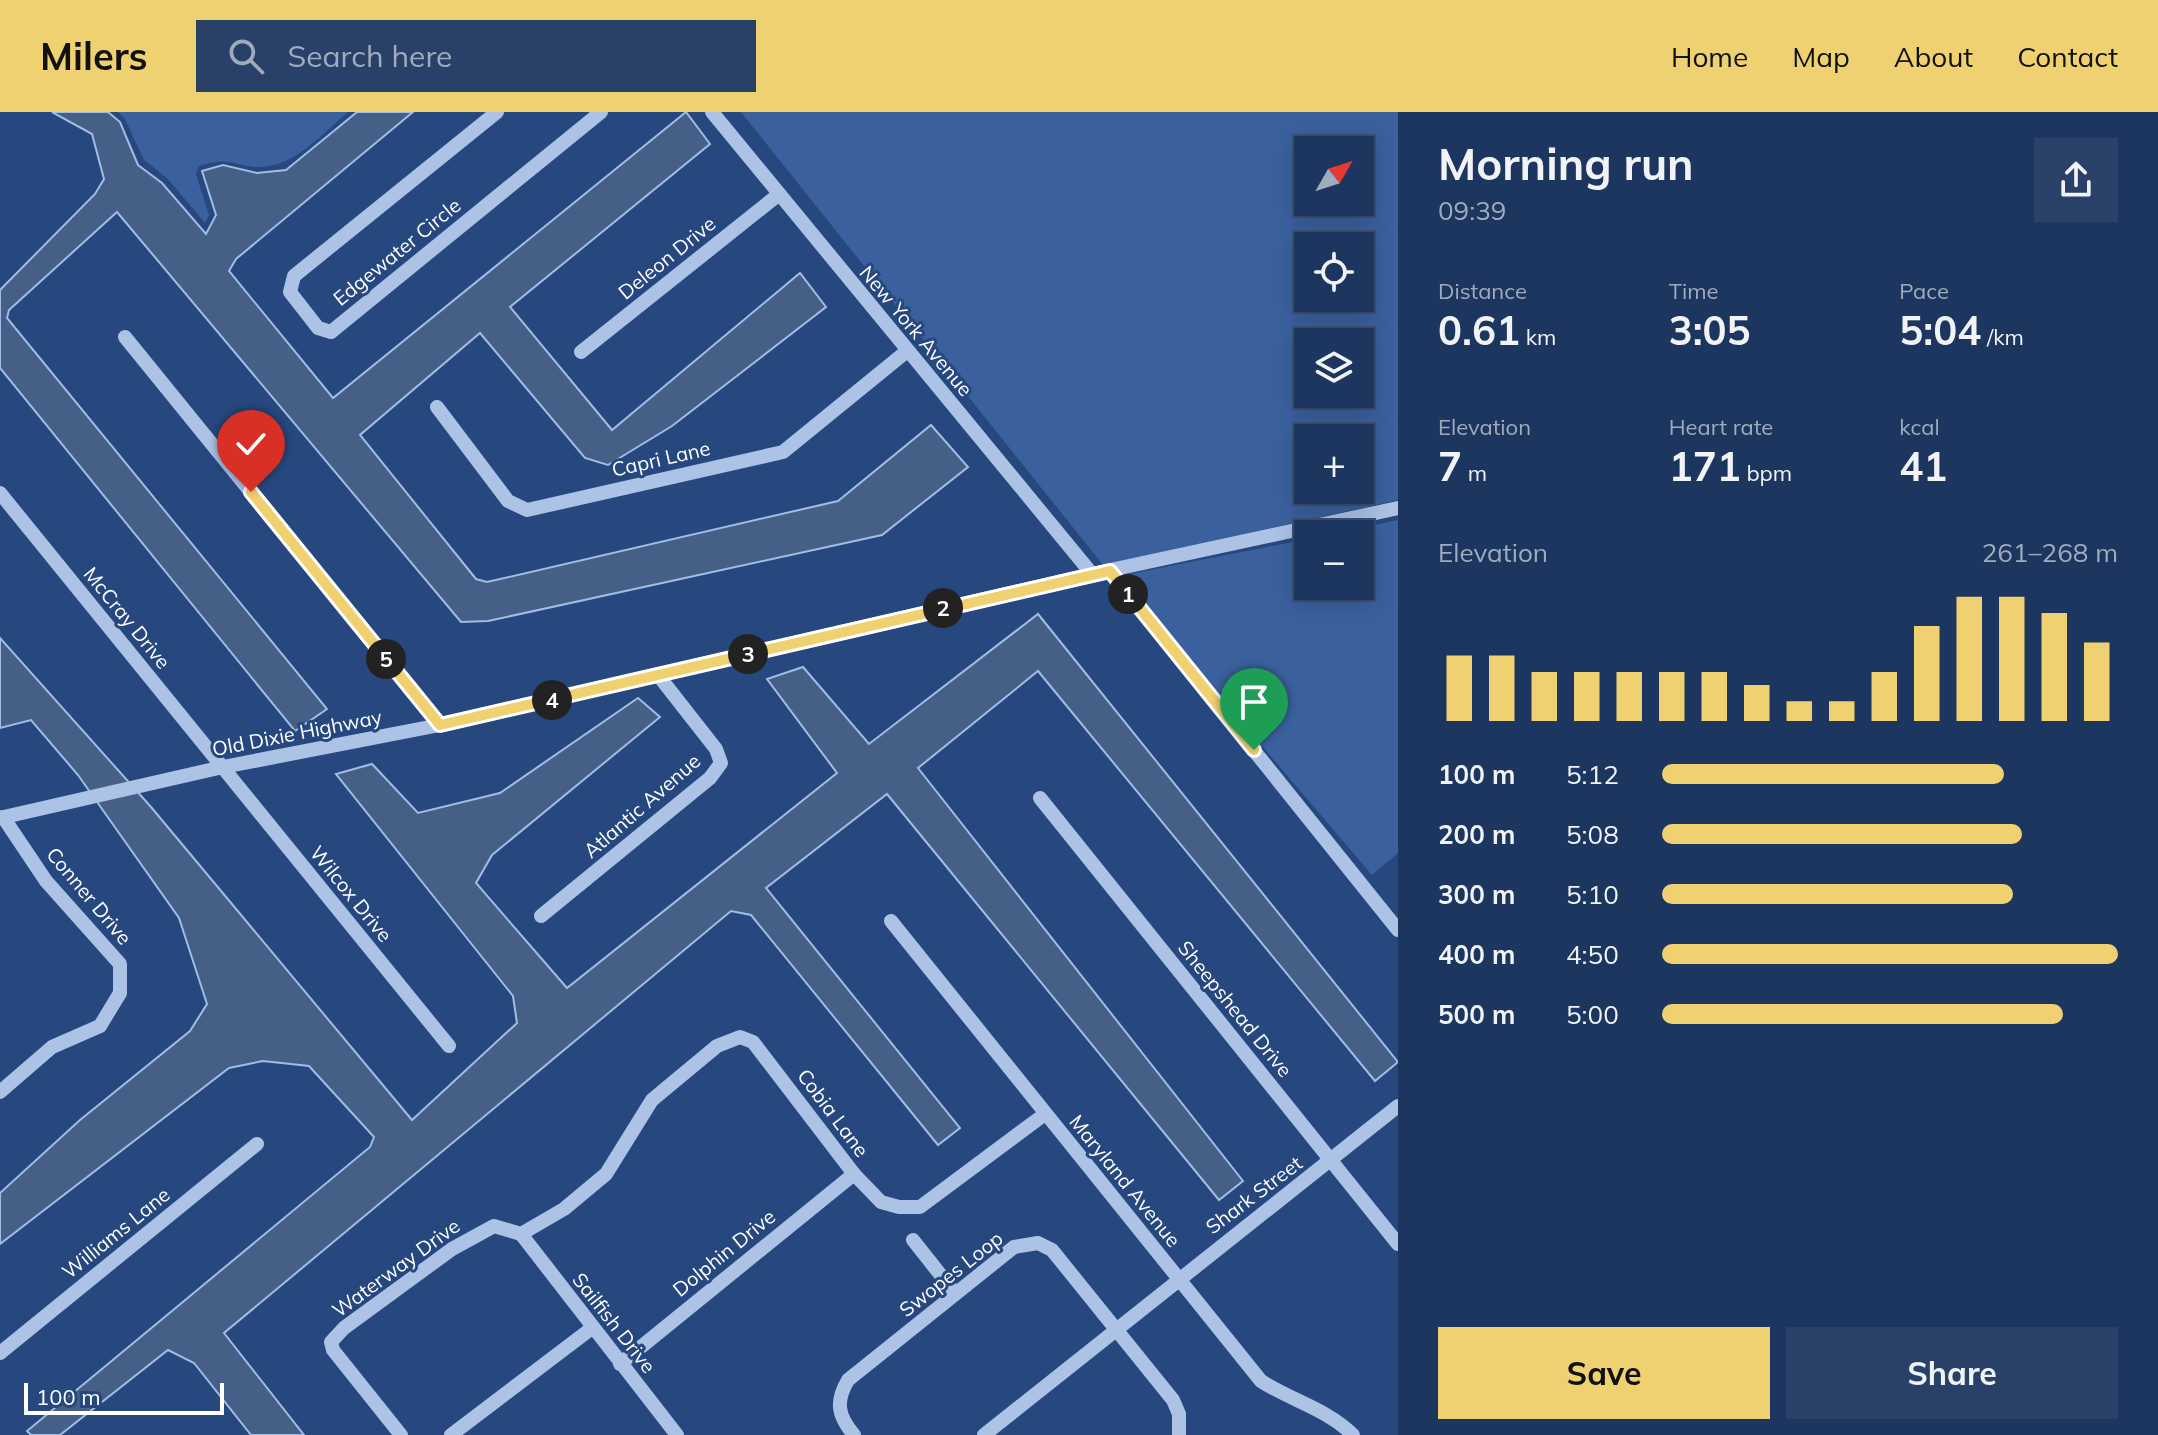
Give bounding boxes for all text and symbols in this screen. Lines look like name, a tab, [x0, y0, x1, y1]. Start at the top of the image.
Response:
search box	[196, 20, 756, 92]
text: Milers	[40, 32, 148, 80]
icon: search	[224, 34, 268, 78]
text: Search here	[288, 37, 452, 75]
text: Home	[1671, 39, 1748, 74]
text: Map	[1792, 39, 1850, 74]
text: About	[1894, 39, 1973, 74]
text: Contact	[2017, 39, 2118, 74]
north arrow	[1294, 136, 1374, 216]
map controls	[1294, 136, 1374, 600]
text: Morning run	[1438, 136, 1694, 191]
button: share	[2034, 138, 2118, 222]
street label: Edgewater Circle	[328, 192, 466, 311]
text: 09:39	[1438, 194, 1506, 227]
street label: Deleon Drive	[613, 211, 720, 304]
button: locate	[1294, 232, 1374, 312]
street label: New York Avenue	[855, 260, 978, 401]
text: Distance	[1438, 277, 1527, 305]
text: Time	[1669, 277, 1718, 305]
text: Pace	[1899, 277, 1949, 305]
text: 0.61	[1438, 305, 1520, 355]
text: 3:05	[1669, 305, 1751, 355]
text: 5:04	[1899, 305, 1981, 355]
text: km	[1520, 323, 1556, 351]
text: /km	[1981, 323, 2024, 351]
button: layers	[1294, 328, 1374, 408]
pin	[217, 410, 285, 492]
text: Elevation	[1438, 413, 1531, 441]
text: Heart rate	[1669, 413, 1773, 441]
text: kcal	[1899, 413, 1940, 441]
icon: check	[229, 422, 273, 466]
button: +	[1294, 424, 1374, 504]
street label: Capri Lane	[609, 435, 712, 482]
text: 7	[1438, 441, 1462, 491]
text: 171	[1669, 441, 1741, 491]
text: 41	[1899, 441, 1947, 491]
text: m	[1462, 459, 1487, 487]
text: bpm	[1741, 459, 1792, 487]
button: −	[1294, 520, 1374, 600]
text: Elevation	[1438, 536, 1548, 569]
text: 261–268 m	[1982, 536, 2118, 569]
street label: McCray Drive	[79, 562, 176, 674]
pin: 1	[1108, 574, 1148, 614]
text: 1	[1121, 580, 1135, 608]
pin: 2	[923, 588, 963, 628]
text: 2	[936, 594, 950, 622]
pin: 3	[728, 634, 768, 674]
pin: 5	[366, 639, 406, 679]
text: 3	[741, 640, 755, 668]
text: 5	[379, 645, 393, 673]
pin	[1220, 668, 1288, 750]
pin: 4	[532, 680, 572, 720]
icon: arrive	[1232, 680, 1276, 724]
text: 4	[545, 686, 559, 714]
street label: Old Dixie Highway	[210, 704, 384, 761]
street label: Atlantic Avenue	[578, 748, 705, 863]
text: 100 m	[1438, 758, 1515, 791]
text: 5:12	[1566, 758, 1619, 791]
text: 200 m	[1438, 818, 1515, 851]
text: 5:08	[1566, 818, 1619, 851]
street label: Wilcox Drive	[305, 840, 398, 947]
street label: Conner Drive	[41, 842, 137, 949]
text: 300 m	[1438, 878, 1515, 911]
text: 5:10	[1566, 878, 1619, 911]
street label: Sheepshead Drive	[1173, 936, 1298, 1082]
text: 400 m	[1438, 938, 1515, 971]
text: 4:50	[1566, 938, 1619, 971]
text: 500 m	[1438, 998, 1515, 1031]
text: 5:00	[1566, 998, 1619, 1031]
street label: Cobia Lane	[792, 1064, 875, 1162]
street label: Maryland Avenue	[1064, 1109, 1186, 1252]
street label: Shark Street	[1201, 1150, 1307, 1239]
street label: Williams Lane	[57, 1182, 175, 1284]
street label: Dolphin Drive	[667, 1204, 780, 1302]
street label: Waterway Drive	[327, 1213, 465, 1322]
street label: Swopes Loop	[894, 1225, 1008, 1322]
street label: Sailfish Drive	[567, 1267, 661, 1378]
button: Save	[1438, 1327, 1770, 1419]
button: Share	[1786, 1327, 2118, 1419]
scale bar	[24, 1379, 224, 1415]
text: 100 m	[36, 1383, 101, 1411]

